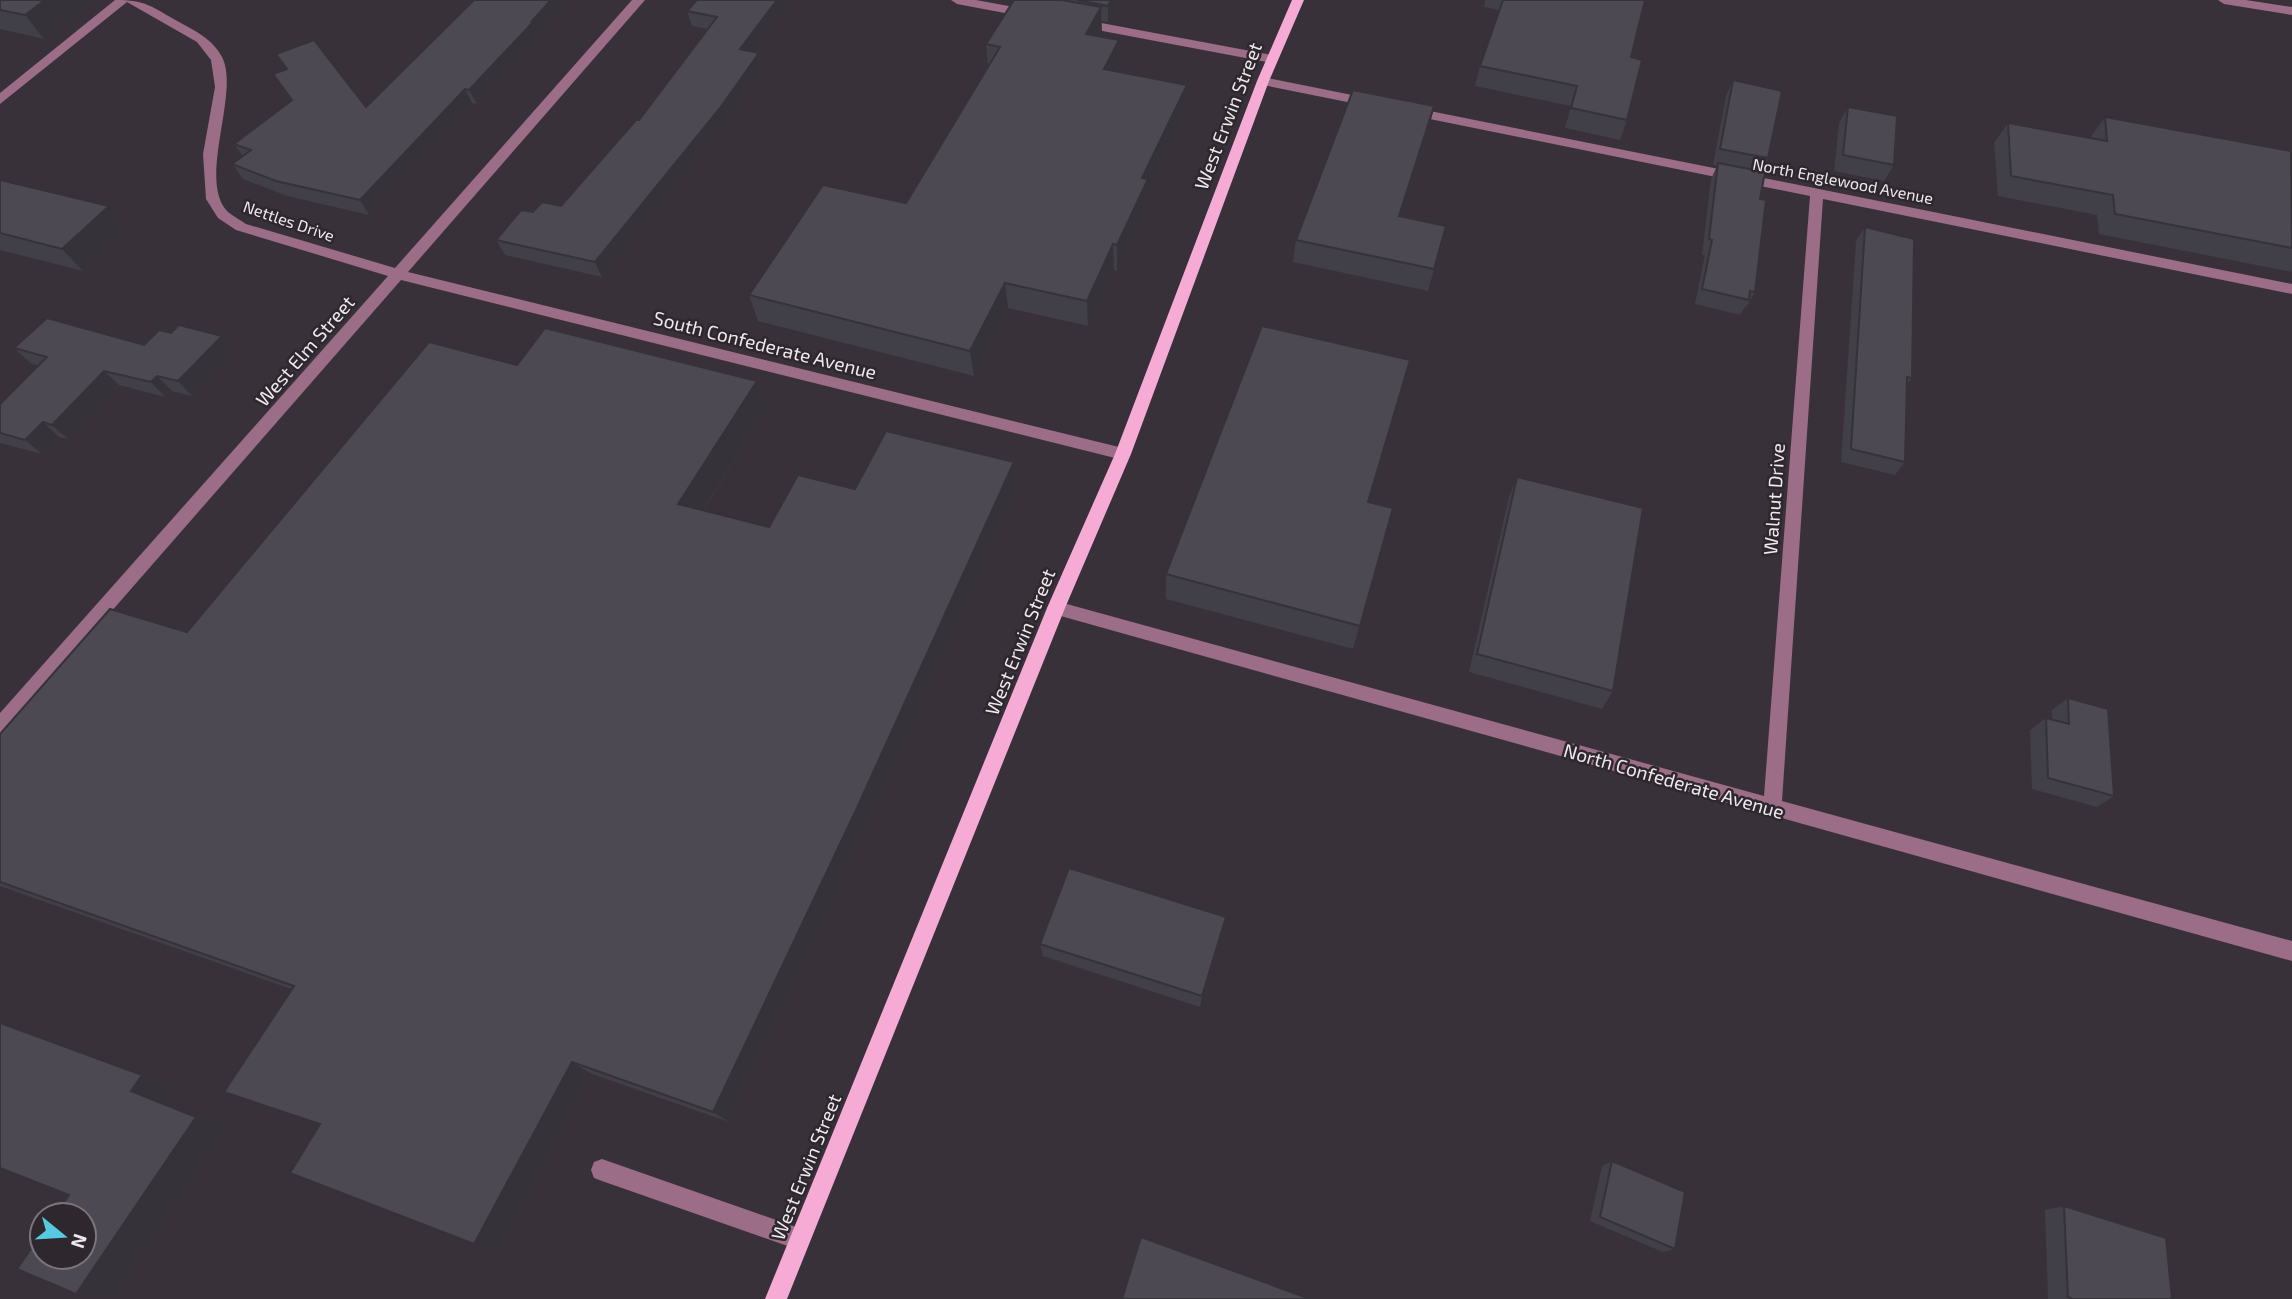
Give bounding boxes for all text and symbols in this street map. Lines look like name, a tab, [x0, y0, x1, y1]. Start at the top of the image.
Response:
street label: West Erwin Street	[1189, 39, 1266, 193]
street label: North Englewood Avenue	[1751, 154, 1935, 207]
street label: Nettles Drive	[241, 196, 337, 245]
street label: West Elm Street	[250, 291, 359, 411]
street label: South Confederate Avenue	[651, 306, 879, 383]
street label: Walnut Drive	[1758, 442, 1789, 556]
street label: West Erwin Street	[980, 565, 1059, 718]
street label: North Confederate Avenue	[1561, 738, 1787, 823]
street label: West Erwin Street	[766, 1090, 845, 1243]
north arrow	[28, 1201, 98, 1271]
text: N	[67, 1231, 93, 1251]

